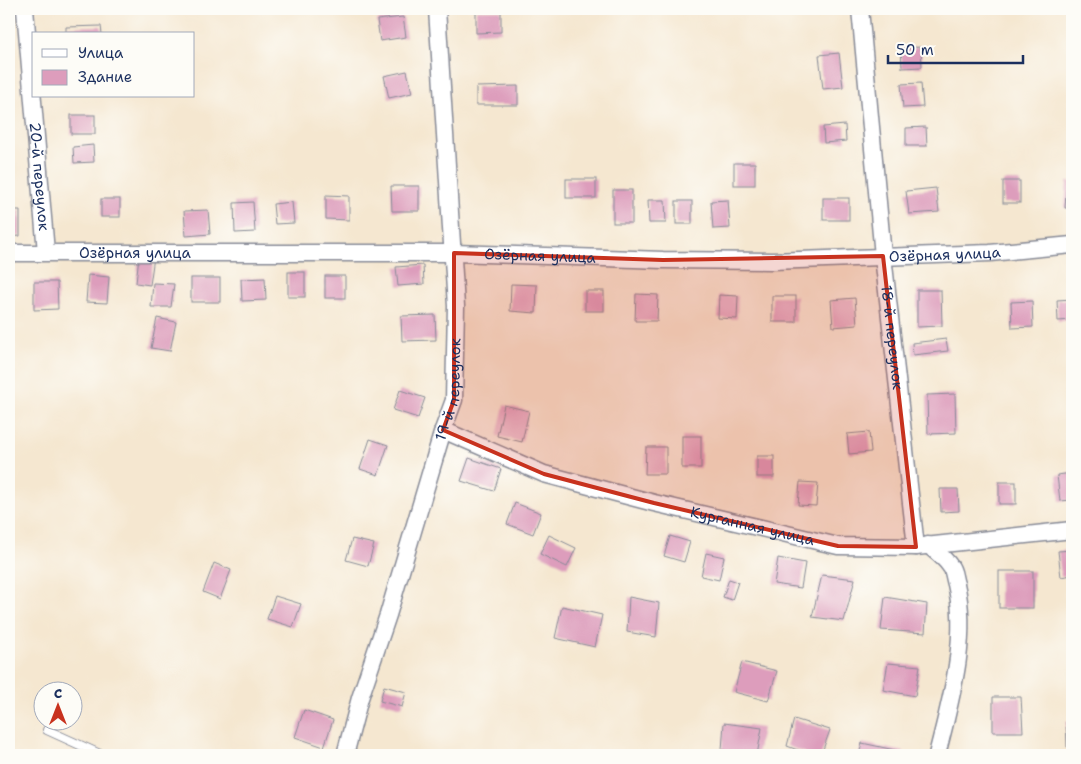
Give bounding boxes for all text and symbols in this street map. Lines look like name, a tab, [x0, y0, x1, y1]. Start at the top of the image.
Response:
legend	[32, 32, 195, 98]
scale bar	[888, 32, 1024, 64]
text: 50 m	[896, 40, 934, 60]
text: Улица	[78, 43, 124, 63]
text: Здание	[78, 67, 132, 87]
street label: 20-й переулок	[25, 121, 54, 232]
street label: Озёрная улица	[889, 242, 1002, 267]
street label: Озёрная улица	[79, 243, 192, 263]
street label: Озёрная улица	[484, 244, 597, 268]
street label: 18-й переулок	[876, 284, 908, 391]
street label: 19-й переулок	[430, 338, 465, 443]
street label: Курганная улица	[688, 502, 817, 550]
north arrow	[32, 682, 82, 732]
text: С	[54, 684, 62, 702]

